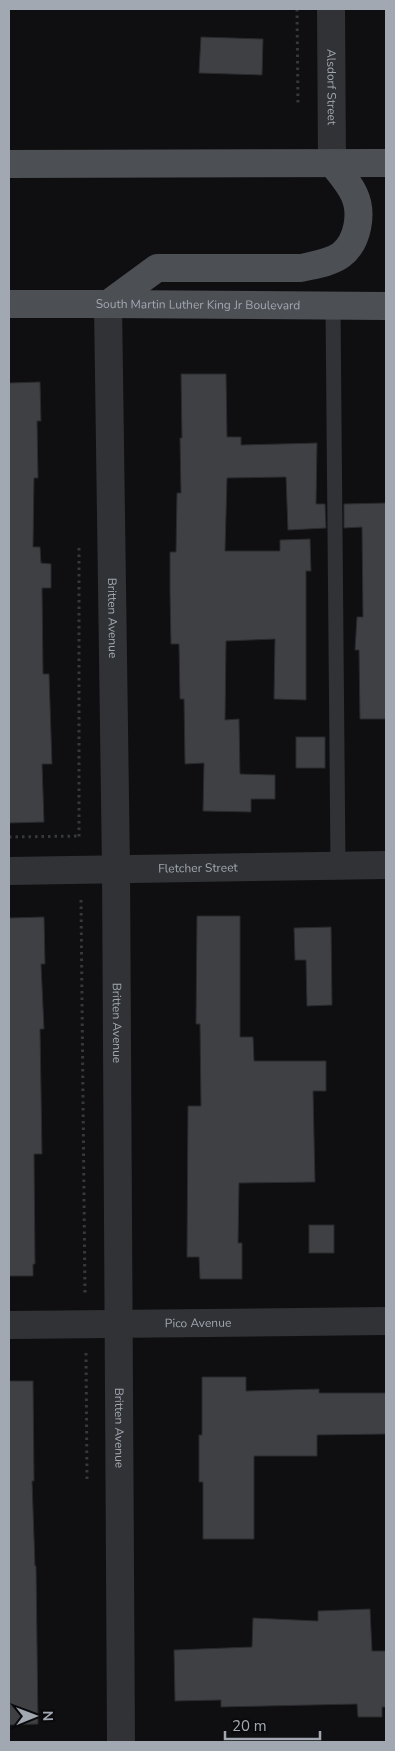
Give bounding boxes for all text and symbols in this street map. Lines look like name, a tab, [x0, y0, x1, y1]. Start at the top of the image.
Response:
street label: Alsdorf Street	[323, 49, 340, 126]
street label: South Martin Luther King Jr Boulevard	[96, 296, 300, 313]
street label: Britten Avenue	[104, 578, 121, 658]
street label: Fletcher Street	[158, 859, 239, 877]
street label: Britten Avenue	[109, 983, 125, 1063]
street label: Pico Avenue	[165, 1315, 231, 1331]
street label: Britten Avenue	[111, 1388, 127, 1468]
north arrow	[10, 1691, 60, 1741]
scale bar	[225, 1708, 320, 1740]
text: N	[38, 1710, 57, 1721]
text: 20 m	[232, 1716, 267, 1736]

